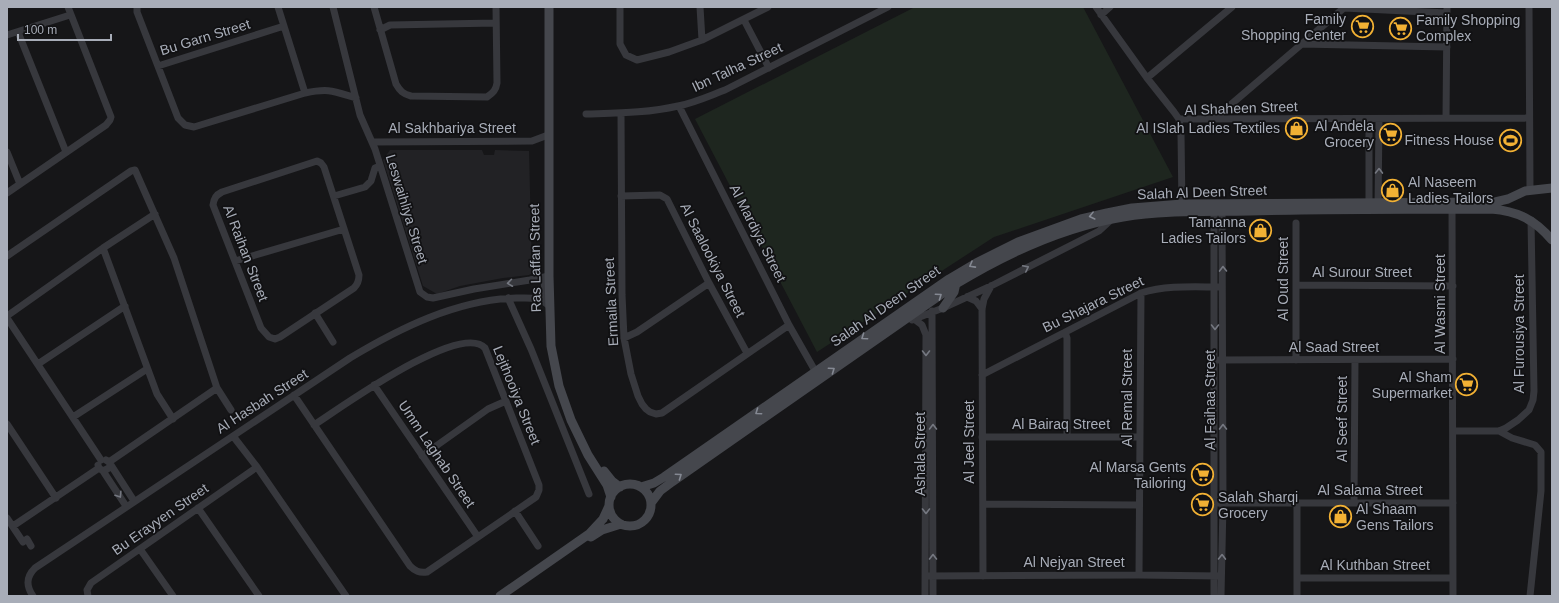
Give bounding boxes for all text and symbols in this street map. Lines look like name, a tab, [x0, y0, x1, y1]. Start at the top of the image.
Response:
place label: Family Shopping Center	[1241, 11, 1346, 43]
place label: Family Shopping Complex	[1416, 12, 1520, 44]
supermarket icon: Family Shopping Center	[1349, 14, 1375, 40]
supermarket icon: Family Shopping Complex	[1387, 15, 1413, 41]
scale bar	[18, 16, 111, 42]
street label: Bu Garn Street	[158, 16, 252, 58]
text: 100 m	[24, 23, 57, 37]
street label: Ibn Talha Street	[689, 39, 785, 95]
street label: Al Shaheen Street	[1184, 98, 1298, 118]
shop icon: Al ISlah Ladies Textiles	[1283, 115, 1309, 141]
place label: Al Andela Grocery	[1315, 118, 1374, 150]
street label: Al Sakhbariya Street	[388, 120, 516, 136]
place label: Al ISlah Ladies Textiles	[1136, 120, 1280, 136]
supermarket icon: Al Andela Grocery	[1377, 121, 1403, 147]
sports icon: Fitness House	[1497, 127, 1523, 153]
place label: Fitness House	[1405, 132, 1494, 148]
street label: Leswaihliya Street	[383, 152, 431, 266]
one-way arrow	[1375, 168, 1383, 174]
place label: Al Naseem Ladies Tailors	[1408, 174, 1493, 206]
shop icon: Al Naseem Ladies Tailors	[1380, 177, 1406, 203]
street label: Al Mardiya Street	[726, 182, 790, 285]
street label: Salah Al Deen Street	[1137, 182, 1267, 202]
street label: Al Saalookiya Street	[677, 200, 749, 320]
street label: Al Raihan Street	[220, 203, 272, 304]
street label: Ras Laffan Street	[526, 203, 544, 312]
one-way arrow	[1089, 212, 1096, 220]
place label: Tamanna Ladies Tailors	[1161, 214, 1246, 246]
shop icon: Tamanna Ladies Tailors	[1248, 217, 1274, 243]
street label: Al Oud Street	[1275, 237, 1291, 321]
street label: Al Wasmi Street	[1432, 254, 1448, 354]
street label: Ermaila Street	[601, 257, 621, 347]
one-way arrow	[969, 260, 976, 267]
street label: Salah Al Deen Street	[827, 262, 943, 350]
street label: Al Surour Street	[1312, 264, 1412, 280]
one-way arrow	[1022, 266, 1029, 273]
one-way arrow	[1219, 266, 1227, 272]
street label: Bu Shajara Street	[1040, 273, 1146, 335]
street label: Al Furousiya Street	[1511, 274, 1527, 394]
one-way arrow	[507, 278, 513, 287]
one-way arrow	[934, 294, 941, 301]
one-way arrow	[1211, 324, 1219, 330]
one-way arrow	[862, 332, 869, 339]
street label: Al Saad Street	[1289, 339, 1379, 355]
street label: Lejthooiya Street	[490, 343, 544, 447]
street label: Al Remal Street	[1119, 349, 1135, 447]
one-way arrow	[922, 350, 930, 356]
street label: Al Faihaa Street	[1202, 350, 1218, 450]
street label: Al Hasbah Street	[213, 365, 311, 437]
one-way arrow	[828, 367, 835, 375]
place label: Al Sham Supermarket	[1372, 369, 1452, 401]
supermarket icon: Al Sham Supermarket	[1454, 372, 1480, 398]
street label: Al Seef Street	[1334, 376, 1350, 462]
street label: Umm Laghab Street	[395, 398, 479, 510]
street label: Al Jeel Street	[961, 400, 977, 484]
one-way arrow	[755, 407, 762, 415]
street label: Ashala Street	[912, 412, 928, 496]
street label: Al Bairaq Street	[1012, 416, 1110, 432]
one-way arrow	[929, 424, 937, 430]
one-way arrow	[1219, 424, 1227, 430]
place label: Al Marsa Gents Tailoring	[1090, 459, 1186, 491]
supermarket icon: Al Marsa Gents Tailoring	[1189, 462, 1215, 488]
one-way arrow	[675, 473, 682, 481]
street label: Bu Erayyen Street	[109, 480, 211, 558]
street label: Al Salama Street	[1317, 482, 1423, 498]
place label: Salah Sharqi Grocery	[1218, 489, 1298, 521]
one-way arrow	[114, 491, 122, 498]
supermarket icon: Salah Sharqi Grocery	[1189, 492, 1215, 518]
place label: Al Shaam Gens Tailors	[1356, 501, 1434, 533]
shop icon: Al Shaam Gens Tailors	[1328, 504, 1354, 530]
one-way arrow	[922, 508, 930, 514]
one-way arrow	[929, 554, 937, 560]
street label: Al Nejyan Street	[1023, 554, 1125, 570]
one-way arrow	[1218, 554, 1226, 560]
street label: Al Kuthban Street	[1320, 557, 1430, 573]

